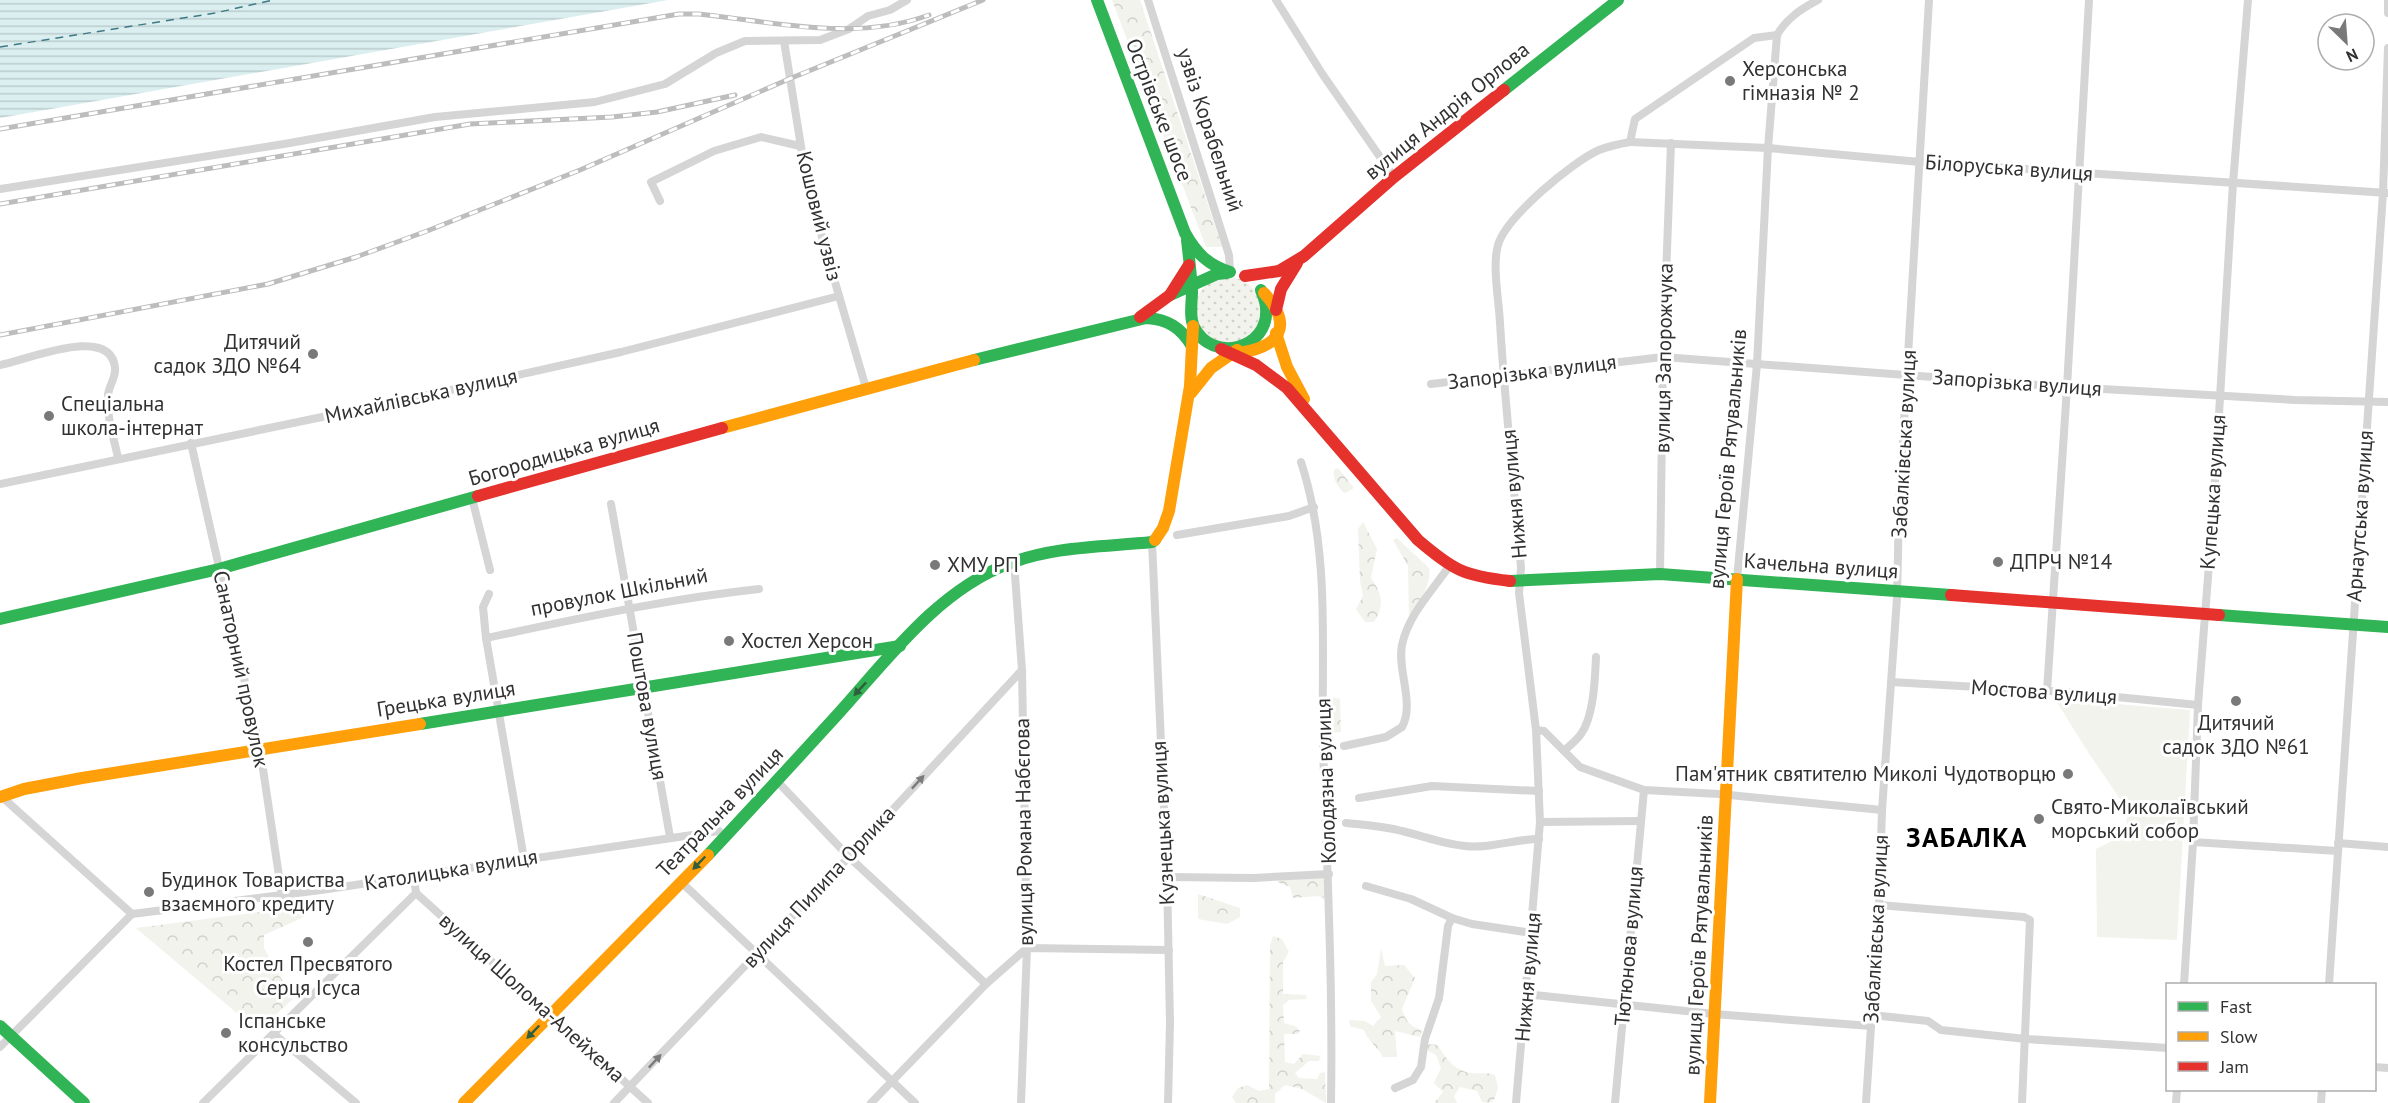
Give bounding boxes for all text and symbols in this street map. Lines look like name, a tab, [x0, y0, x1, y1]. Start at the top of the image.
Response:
north arrow	[2316, 12, 2376, 72]
street label: Острівське шосе	[1120, 34, 1199, 185]
street label: вулиця Андрія Орлова	[1359, 36, 1535, 185]
text: N	[2343, 44, 2361, 67]
street label: узвіз Корабельний	[1171, 45, 1250, 215]
place label: Херсонська гімназія № 2	[1742, 55, 1860, 106]
marker: Херсонська гімназія № 2	[1723, 74, 1737, 88]
street label: Кошовий узвіз	[790, 148, 849, 284]
street label: Білоруська вулиця	[1924, 148, 2094, 187]
street label: вулиця Запорожчука	[1648, 263, 1679, 453]
place label: Дитячий садок ЗДО №64	[154, 328, 301, 379]
street label: вулиця Героїв Рятувальників	[1703, 328, 1752, 590]
marker: Дитячий садок ЗДО №64	[306, 347, 320, 361]
street label: Запорізька вулиця	[1446, 348, 1618, 395]
street label: Забалківська вулиця	[1885, 349, 1922, 539]
street label: Михайлівська вулиця	[322, 362, 520, 429]
street label: Запорізька вулиця	[1931, 363, 2103, 402]
place label: Спеціальна школа-інтернат	[61, 390, 204, 441]
marker: Спеціальна школа-інтернат	[42, 409, 56, 423]
street label: Богородицька вулиця	[465, 411, 663, 492]
street label: Купецька вулиця	[2194, 414, 2231, 570]
street label: Нижня вулиця	[1494, 428, 1533, 560]
street label: Арнаутська вулиця	[2340, 429, 2379, 603]
street label: Качельна вулиця	[1743, 547, 1899, 584]
place label: ДПРЧ №14	[2010, 548, 2112, 575]
place label: ХМУ РП	[947, 551, 1019, 578]
marker: ДПРЧ №14	[1991, 555, 2005, 569]
marker: ХМУ РП	[928, 558, 942, 572]
street label: провулок Шкільний	[528, 561, 710, 622]
street label: Санаторний провулок	[207, 568, 276, 770]
place label: Хостел Херсон	[741, 627, 873, 654]
street label: Поштова вулиця	[621, 630, 674, 782]
marker: Хостел Херсон	[722, 634, 736, 648]
street label: Мостова вулиця	[1970, 673, 2118, 710]
street label: Грецька вулиця	[375, 674, 517, 723]
one-way arrow	[854, 682, 868, 696]
marker: Дитячий садок ЗДО №61	[2229, 694, 2243, 708]
street label: Колодязна вулиця	[1309, 698, 1342, 864]
place label: Дитячий садок ЗДО №61	[2162, 709, 2310, 760]
street label: вулиця Романа Набєгова	[1008, 718, 1039, 946]
street label: Кузнецька вулиця	[1145, 740, 1180, 906]
street label: Театральна вулиця	[650, 741, 789, 883]
place label: Пам'ятник святителю Миколі Чудотворцю	[1675, 760, 2056, 787]
marker: Пам'ятник святителю Миколі Чудотворцю	[2061, 767, 2075, 781]
one-way arrow	[911, 774, 925, 789]
place label: Свято-Миколаївський морський собор	[2051, 793, 2249, 844]
street label: вулиця Пилипа Орлика	[737, 800, 901, 973]
marker: Свято-Миколаївський морський собор	[2032, 812, 2046, 826]
street label: вулиця Героїв Рятувальників	[1678, 814, 1719, 1076]
district label: ЗАБАЛКА	[1906, 820, 2028, 854]
street label: Забалківська вулиця	[1857, 834, 1894, 1024]
street label: Католицька вулиця	[362, 842, 540, 897]
one-way arrow	[692, 855, 706, 869]
street label: Тютюнова вулиця	[1608, 865, 1649, 1027]
place label: Будинок Товариства взаємного кредиту	[161, 866, 345, 917]
marker: Будинок Товариства взаємного кредиту	[142, 885, 156, 899]
street label: вулиця Шолома-Алейхема	[434, 907, 631, 1088]
street label: Нижня вулиця	[1508, 911, 1547, 1043]
marker: Костел Пресвятого Серця Ісуса	[301, 935, 315, 949]
place label: Костел Пресвятого Серця Ісуса	[223, 950, 393, 1001]
legend	[2166, 983, 2376, 1091]
text: Fast	[2220, 995, 2252, 1018]
place label: Іспанське консульство	[238, 1007, 348, 1058]
one-way arrow	[526, 1024, 540, 1039]
text: Slow	[2220, 1025, 2258, 1048]
marker: Іспанське консульство	[219, 1026, 233, 1040]
one-way arrow	[647, 1054, 661, 1068]
text: Jam	[2219, 1055, 2249, 1078]

